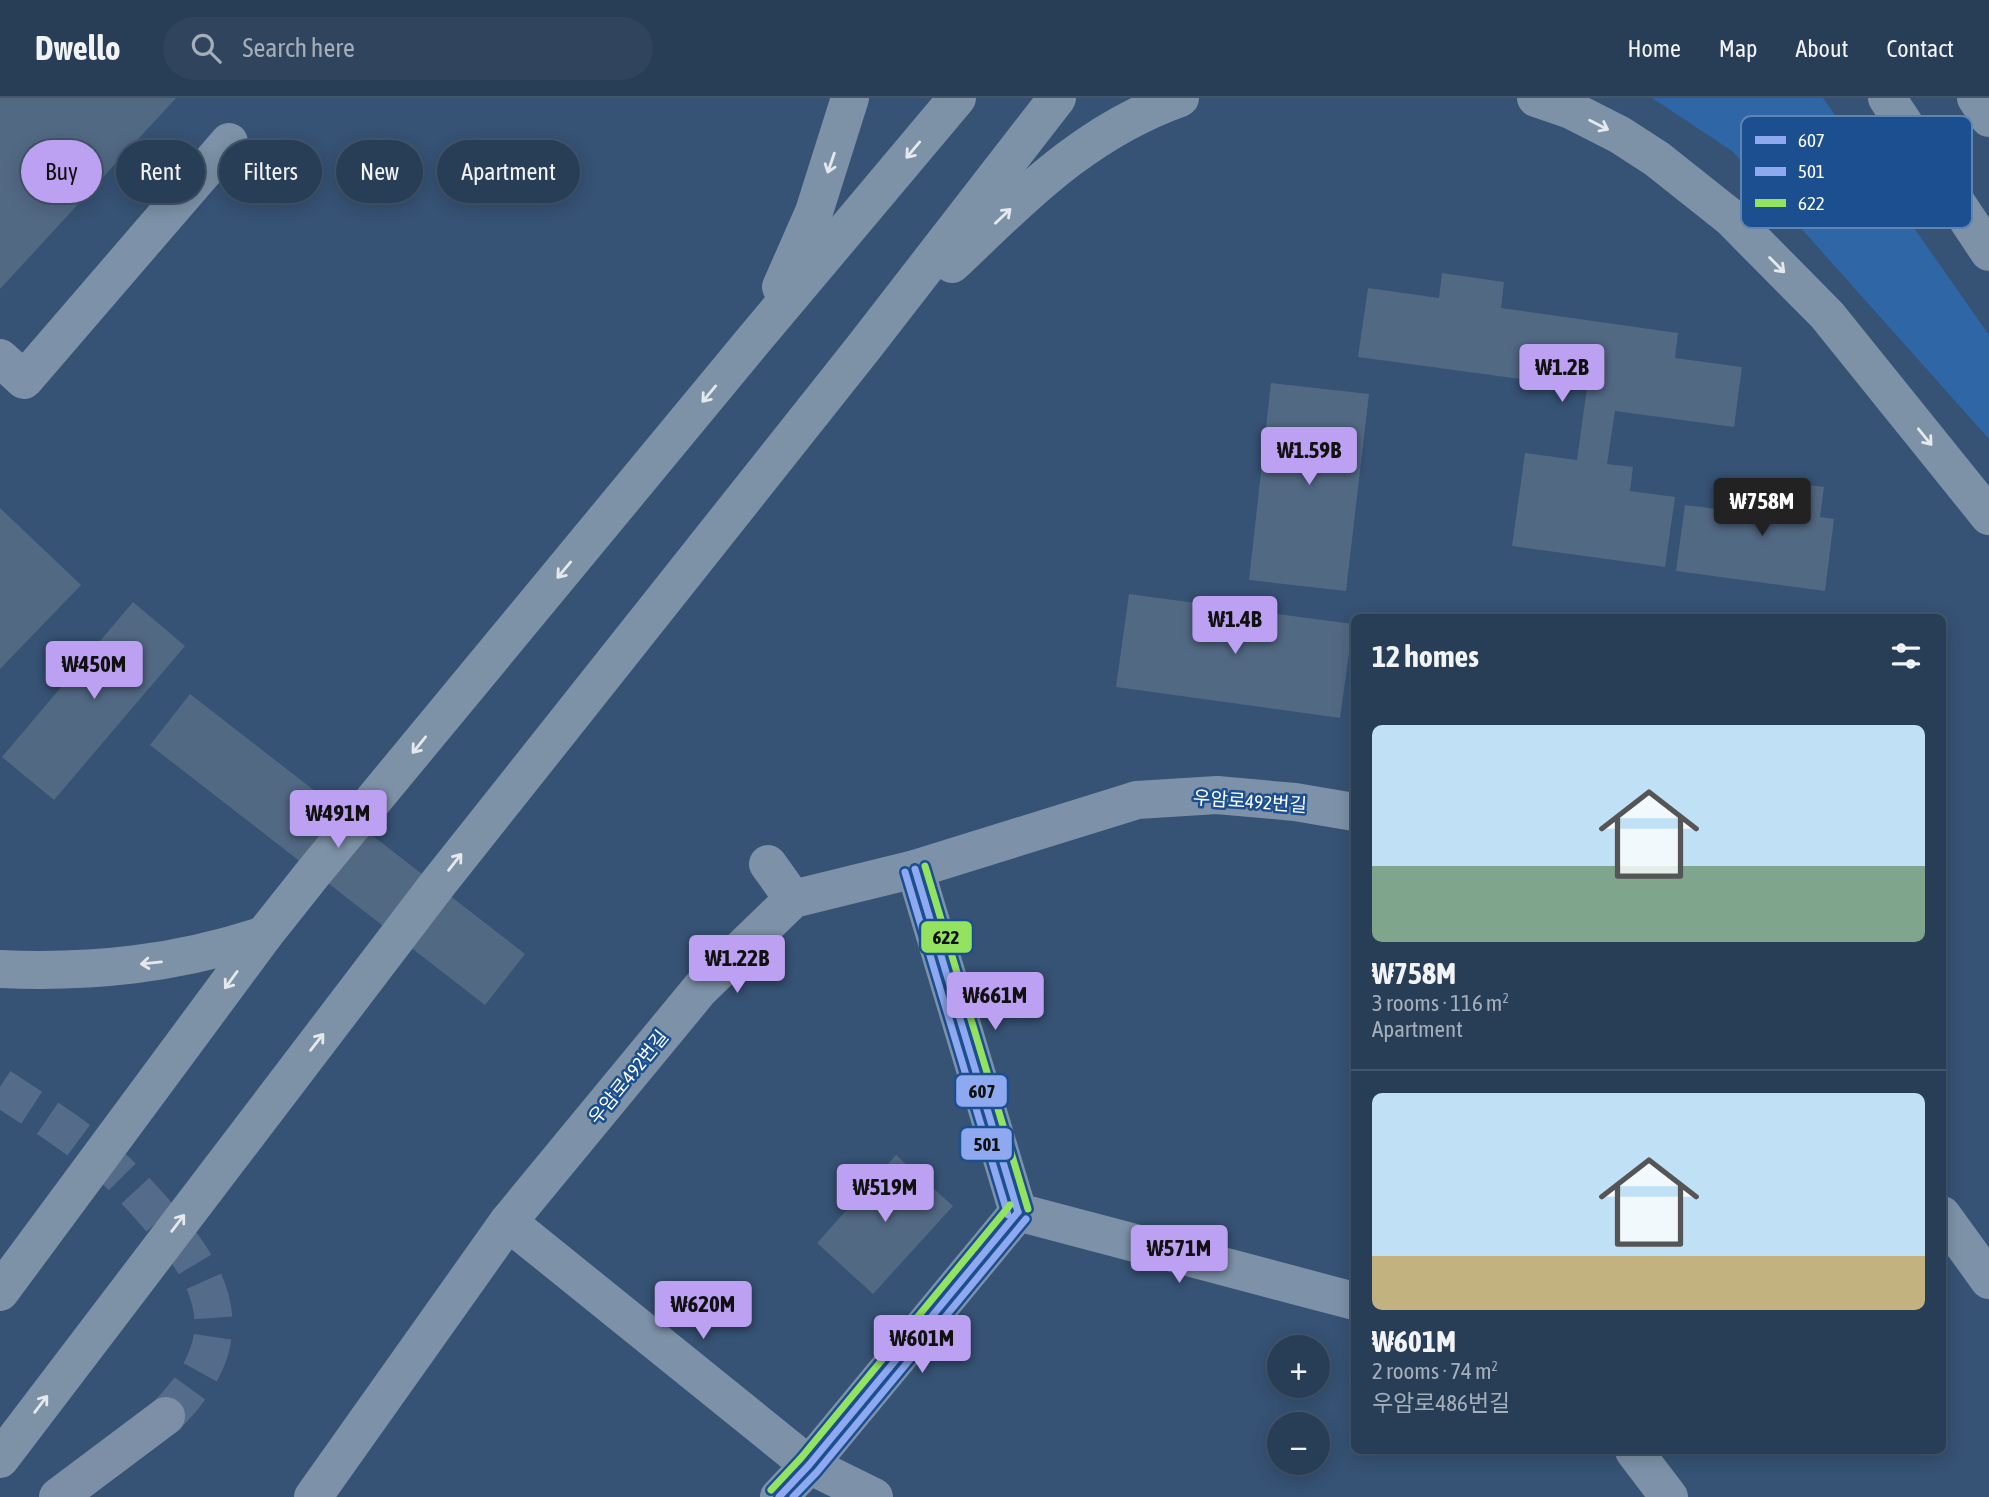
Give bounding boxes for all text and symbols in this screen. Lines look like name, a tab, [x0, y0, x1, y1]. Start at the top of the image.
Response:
search box	[163, 17, 653, 80]
text: Dwello	[35, 29, 121, 67]
icon: search	[187, 29, 225, 67]
text: Search here	[243, 33, 355, 63]
text: Home	[1627, 35, 1681, 62]
text: Map	[1719, 35, 1757, 62]
text: About	[1795, 35, 1848, 62]
text: Contact	[1886, 35, 1954, 62]
legend	[1741, 116, 1972, 228]
one-way arrow	[1588, 118, 1609, 132]
text: 607	[1798, 129, 1825, 151]
chip: Buy	[21, 140, 102, 203]
chip: Rent	[116, 140, 205, 203]
chip: Filters	[219, 140, 322, 203]
chip: New	[336, 140, 423, 203]
chip: Apartment	[437, 140, 580, 203]
one-way arrow	[905, 141, 921, 159]
one-way arrow	[824, 152, 836, 174]
text: 501	[1798, 160, 1825, 182]
text: 622	[1798, 192, 1825, 214]
one-way arrow	[994, 208, 1012, 224]
one-way arrow	[1768, 256, 1785, 273]
pin: ₩1.2B	[1513, 344, 1611, 404]
text: ₩1.2B	[1535, 354, 1589, 380]
one-way arrow	[701, 385, 716, 403]
one-way arrow	[1917, 427, 1932, 446]
pin: ₩1.59B	[1252, 428, 1366, 487]
text: ₩1.59B	[1277, 437, 1341, 463]
pin: ₩758M	[1713, 478, 1811, 538]
text: ₩758M	[1730, 488, 1794, 514]
one-way arrow	[556, 560, 571, 578]
pin: ₩1.4B	[1186, 596, 1284, 656]
text: ₩1.4B	[1208, 606, 1262, 632]
icon: filters	[1887, 637, 1925, 675]
text: 12 homes	[1372, 639, 1479, 673]
pin: ₩450M	[45, 642, 143, 701]
text: ₩450M	[62, 651, 126, 677]
one-way arrow	[411, 736, 427, 754]
icon: home	[1586, 771, 1712, 897]
street label: 우암로492번길	[1192, 786, 1308, 816]
pin: ₩491M	[289, 790, 387, 850]
text: ₩491M	[306, 800, 370, 826]
one-way arrow	[448, 853, 463, 872]
line badge: 622	[920, 920, 973, 954]
text: 622	[933, 926, 959, 948]
pin: ₩1.22B	[680, 936, 794, 995]
text: ₩1.22B	[705, 945, 769, 971]
text: ₩758M	[1372, 956, 1456, 990]
one-way arrow	[140, 957, 163, 970]
one-way arrow	[224, 970, 238, 989]
pin: ₩661M	[946, 972, 1044, 1032]
text: ₩661M	[963, 982, 1027, 1008]
text: 3 rooms · 116 m²	[1372, 990, 1509, 1016]
text: Apartment	[1372, 1016, 1463, 1042]
street label: 우암로492번길	[584, 1026, 672, 1128]
one-way arrow	[309, 1033, 324, 1052]
line badge: 607	[955, 1074, 1008, 1108]
text: 607	[969, 1080, 995, 1102]
line badge: 501	[960, 1127, 1013, 1161]
text: 501	[974, 1133, 1000, 1155]
icon: home	[1586, 1139, 1712, 1265]
pin: ₩519M	[836, 1164, 934, 1224]
text: ₩519M	[853, 1174, 917, 1200]
one-way arrow	[171, 1214, 186, 1233]
pin: ₩571M	[1130, 1226, 1228, 1285]
text: ₩571M	[1147, 1235, 1211, 1261]
pin: ₩620M	[654, 1282, 752, 1341]
text: ₩620M	[671, 1291, 735, 1317]
pin: ₩601M	[873, 1316, 971, 1375]
text: ₩601M	[1372, 1324, 1456, 1358]
text: ₩601M	[890, 1325, 954, 1351]
map controls	[1267, 1335, 1330, 1475]
button: +	[1267, 1335, 1330, 1398]
text: 2 rooms · 74 m²	[1372, 1358, 1498, 1384]
text: 우암로486번길	[1372, 1390, 1510, 1416]
one-way arrow	[34, 1396, 49, 1414]
button: −	[1267, 1412, 1330, 1475]

